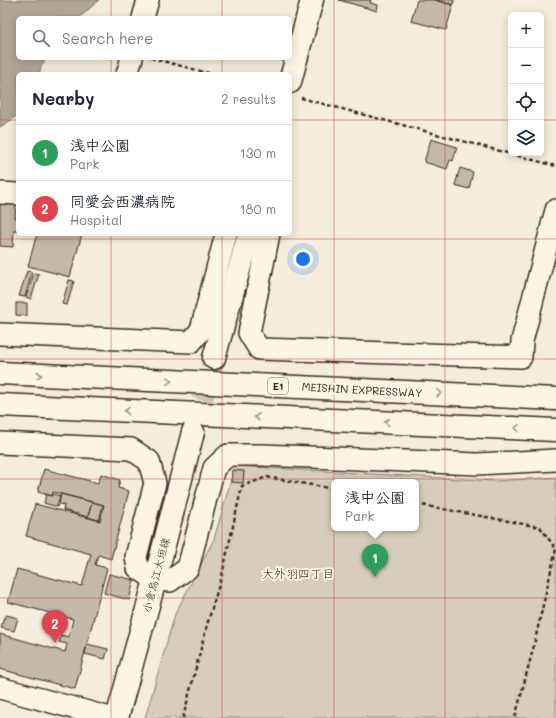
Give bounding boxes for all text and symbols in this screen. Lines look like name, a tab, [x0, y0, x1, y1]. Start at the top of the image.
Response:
map controls	[508, 12, 544, 156]
button: +	[508, 12, 544, 48]
search box	[16, 16, 292, 60]
icon: search	[30, 27, 52, 49]
text: Search here	[62, 28, 153, 48]
button: −	[508, 48, 544, 84]
button: locate	[508, 84, 544, 120]
text: Nearby	[32, 87, 94, 109]
text: 2 results	[221, 90, 276, 107]
button: layers	[508, 120, 544, 156]
text: 浅中公園	[70, 135, 130, 155]
text: 1	[42, 144, 48, 161]
text: 130 m	[240, 144, 276, 161]
text: Park	[70, 155, 99, 172]
text: 同愛会西濃病院	[70, 191, 175, 211]
text: 2	[41, 200, 49, 217]
text: 180 m	[240, 200, 276, 217]
text: Hospital	[70, 211, 122, 228]
your location	[293, 249, 313, 269]
one-way arrow	[36, 371, 42, 379]
one-way arrow	[166, 377, 172, 385]
road number: E1	[268, 378, 288, 394]
street label: MEISHIN EXPRESSWAY	[301, 379, 423, 400]
one-way arrow	[436, 389, 442, 398]
one-way arrow	[124, 407, 130, 415]
one-way arrow	[254, 412, 260, 421]
one-way arrow	[384, 418, 390, 427]
one-way arrow	[514, 424, 520, 432]
popup	[331, 479, 419, 531]
text: 浅中公園	[345, 487, 405, 507]
text: Park	[345, 507, 374, 524]
street label: 小倉烏江大垣線	[138, 536, 173, 614]
pin: 1	[362, 544, 388, 577]
district label: 大外羽四丁目	[262, 565, 334, 581]
pin: 2	[42, 610, 68, 643]

